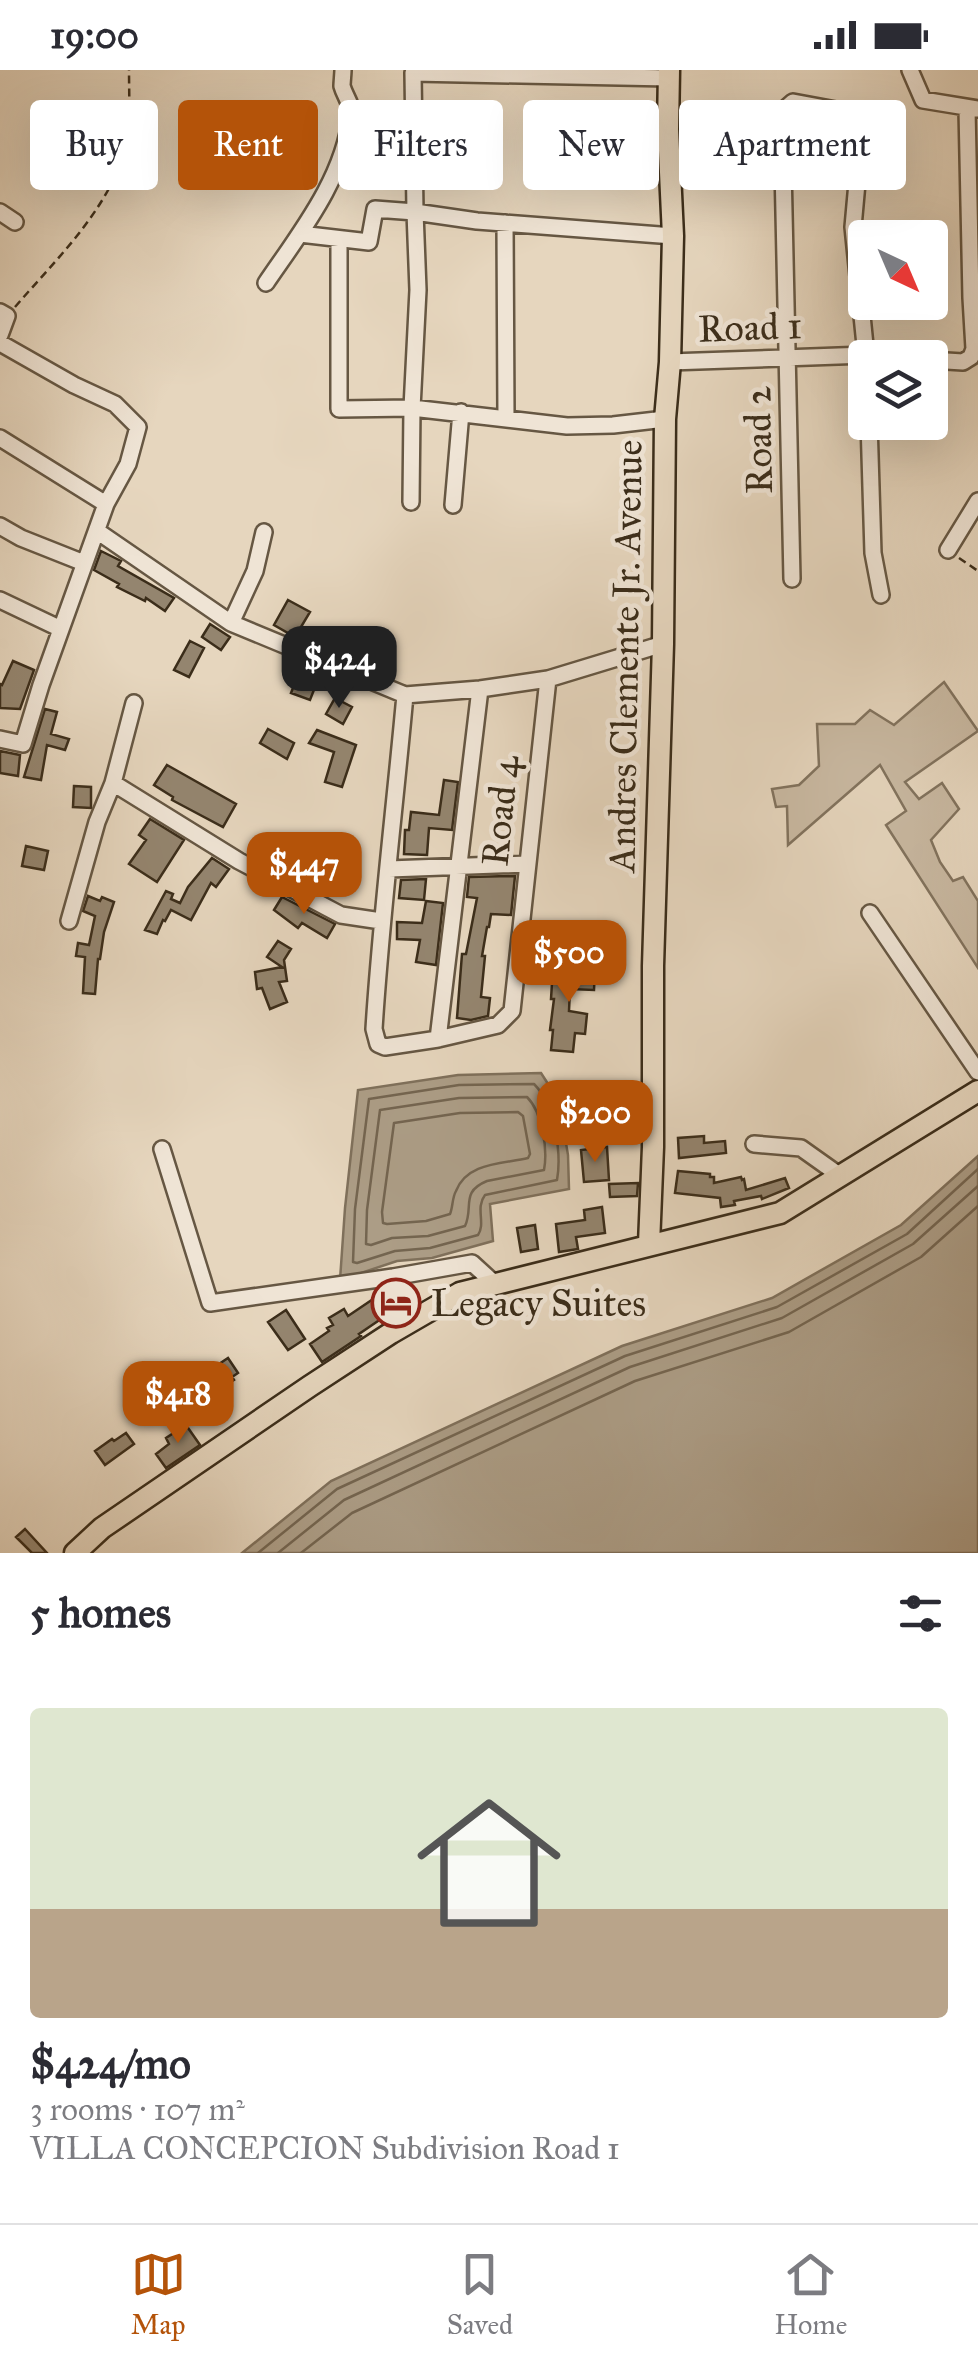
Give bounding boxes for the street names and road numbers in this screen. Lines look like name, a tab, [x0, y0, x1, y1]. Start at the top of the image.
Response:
street label: Road 1	[697, 302, 803, 352]
street label: Road 2	[734, 385, 782, 494]
street label: Andres Clemente Jr. Avenue	[598, 439, 653, 875]
street label: Road 4	[471, 753, 529, 868]

